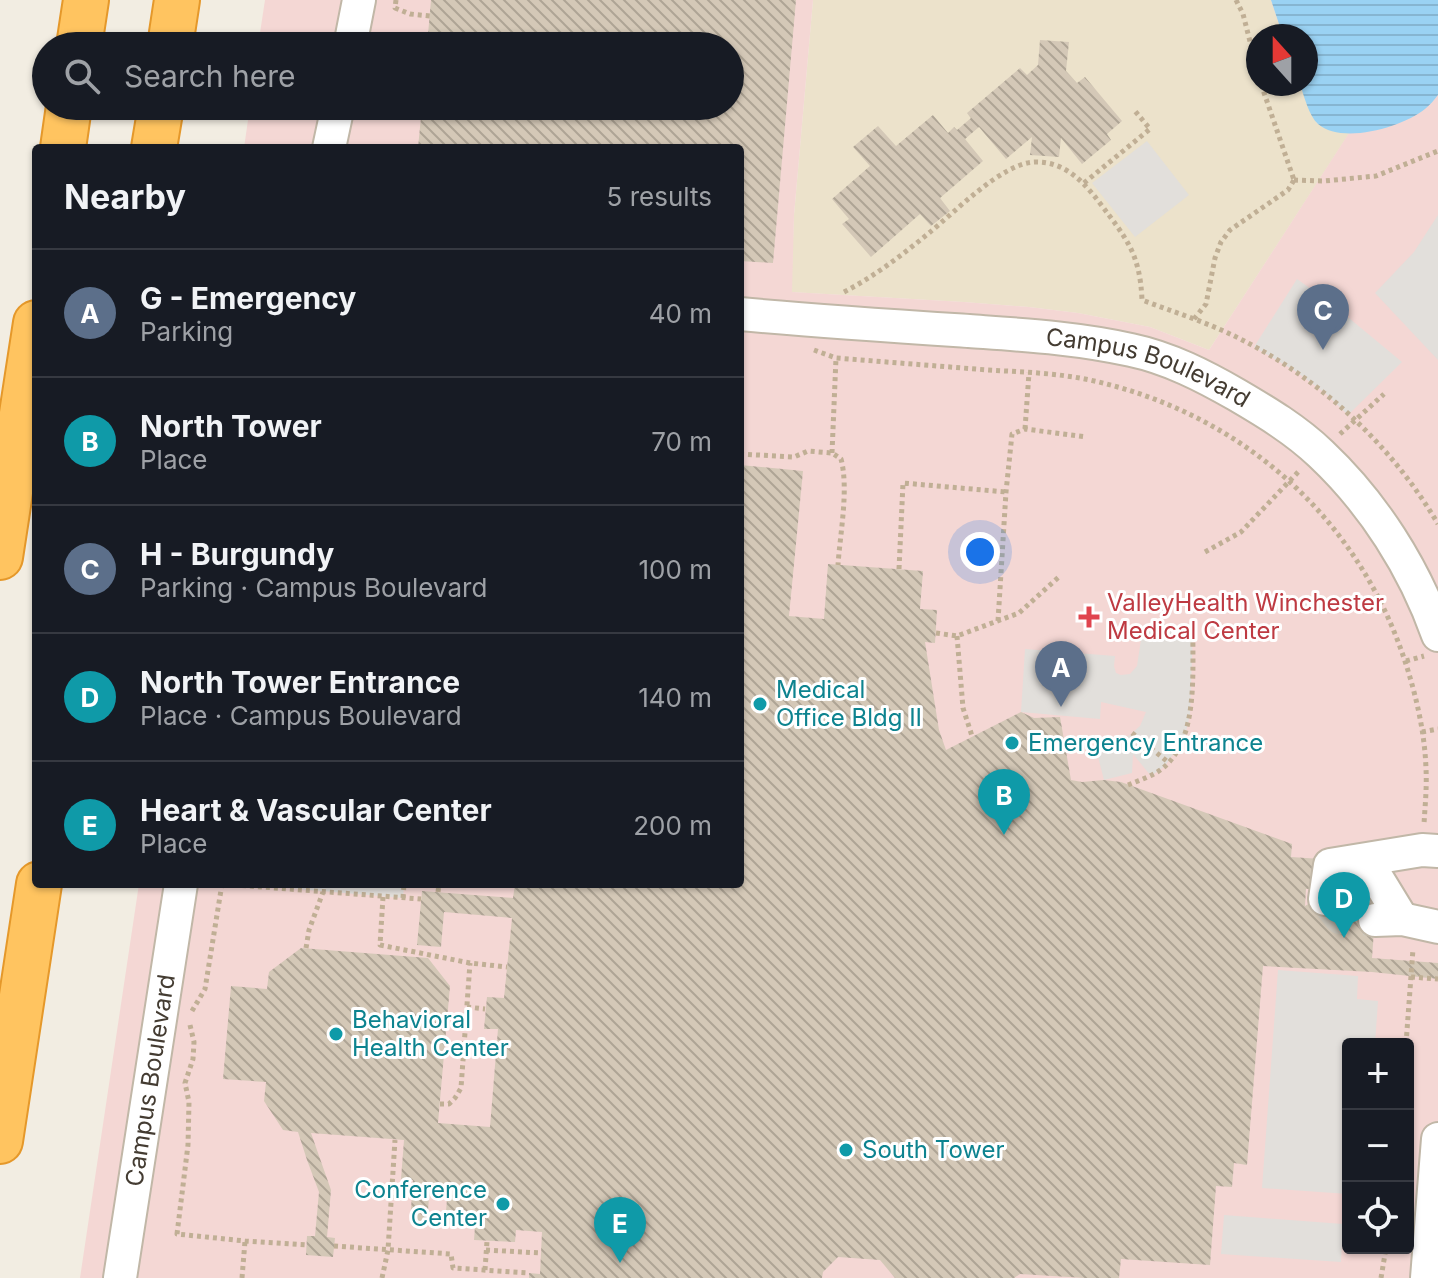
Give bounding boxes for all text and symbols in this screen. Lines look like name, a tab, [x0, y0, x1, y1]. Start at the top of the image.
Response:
north arrow	[1246, 24, 1318, 96]
search box	[32, 32, 744, 120]
icon: search	[60, 54, 104, 98]
text: Search here	[124, 58, 296, 94]
text: Nearby	[64, 176, 186, 217]
text: 5 results	[607, 181, 712, 212]
text: G - Emergency	[140, 280, 356, 316]
pin: C	[1297, 284, 1349, 350]
text: A	[80, 298, 100, 329]
text: 40 m	[649, 298, 712, 329]
text: Parking	[140, 316, 233, 347]
street label: Campus Boulevard	[1045, 322, 1255, 413]
text: North Tower	[140, 408, 322, 444]
text: B	[81, 426, 99, 457]
text: 70 m	[651, 426, 712, 457]
text: Place	[140, 444, 208, 475]
your location	[960, 532, 1000, 572]
text: H - Burgundy	[140, 536, 334, 572]
text: C	[80, 554, 100, 585]
text: 100 m	[639, 554, 712, 585]
text: Parking · Campus Boulevard	[140, 572, 487, 603]
place label: ValleyHealth Winchester Medical Center	[1107, 588, 1384, 645]
marker: ValleyHealth Winchester Medical Center	[1078, 606, 1100, 628]
pin: A	[1035, 641, 1087, 707]
text: North Tower Entrance	[140, 664, 460, 700]
place label: Medical Office Bldg II	[776, 675, 922, 732]
text: D	[81, 682, 99, 713]
text: 140 m	[638, 682, 712, 713]
marker: Medical Office Bldg II	[751, 695, 769, 713]
text: Place · Campus Boulevard	[140, 700, 462, 731]
place label: Emergency Entrance	[1028, 728, 1263, 757]
marker: Emergency Entrance	[1003, 734, 1021, 752]
pin: B	[978, 769, 1030, 835]
text: Heart & Vascular Center	[140, 792, 492, 828]
text: E	[82, 810, 98, 841]
text: 200 m	[633, 810, 712, 841]
text: Place	[140, 828, 208, 859]
pin: D	[1318, 872, 1370, 938]
street label: Campus Boulevard	[119, 972, 181, 1188]
place label: Behavioral Health Center	[352, 1005, 509, 1062]
marker: Behavioral Health Center	[327, 1025, 345, 1043]
map controls	[1342, 1038, 1414, 1254]
button: +	[1342, 1038, 1414, 1110]
button: −	[1342, 1110, 1414, 1182]
place label: South Tower	[862, 1135, 1005, 1164]
marker: South Tower	[837, 1141, 855, 1159]
place label: Conference Center	[354, 1175, 487, 1232]
button: locate	[1342, 1182, 1414, 1254]
marker: Conference Center	[494, 1195, 512, 1213]
pin: E	[594, 1197, 646, 1263]

